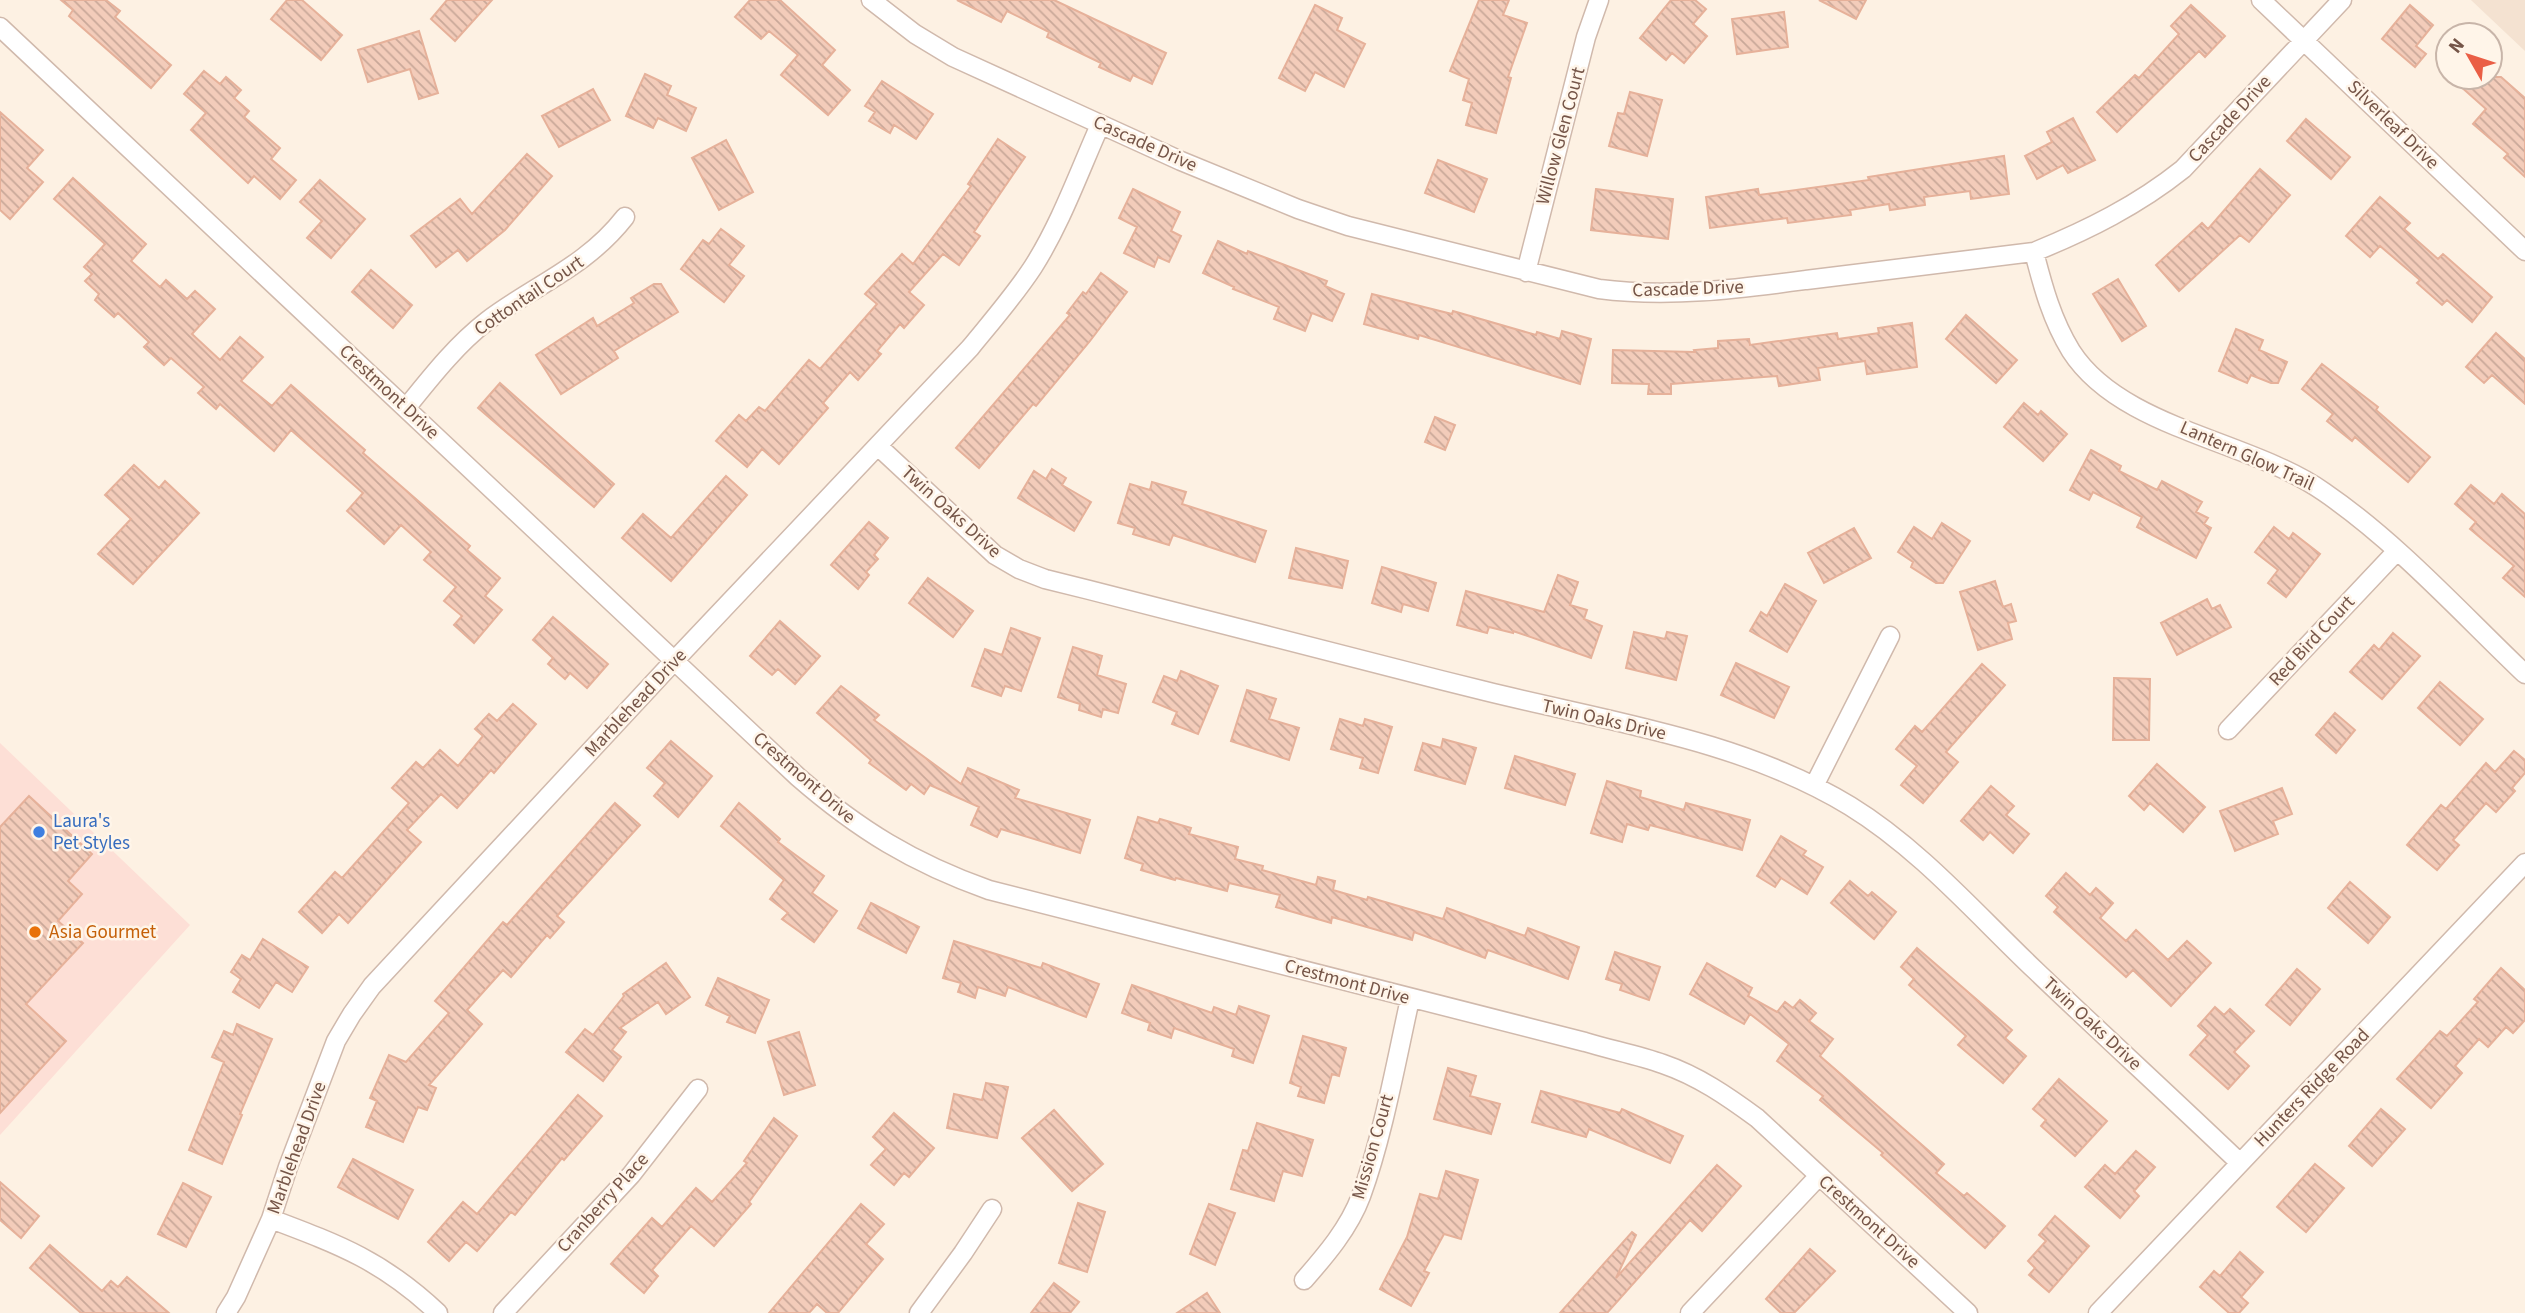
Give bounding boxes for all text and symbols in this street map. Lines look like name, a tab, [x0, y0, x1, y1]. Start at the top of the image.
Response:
north arrow	[2434, 21, 2504, 91]
text: N	[2442, 33, 2471, 60]
street label: Willow Glen Court	[1530, 64, 1593, 208]
street label: Cascade Drive	[2182, 69, 2278, 169]
street label: Silverleaf Drive	[2341, 74, 2445, 176]
street label: Cascade Drive	[1089, 109, 1201, 179]
street label: Cottontail Court	[469, 249, 590, 343]
street label: Cascade Drive	[1632, 274, 1744, 304]
street label: Crestmont Drive	[333, 338, 445, 446]
street label: Lantern Glow Trail	[2176, 414, 2319, 498]
street label: Twin Oaks Drive	[895, 460, 1007, 564]
street label: Red Bird Court	[2263, 589, 2362, 692]
street label: Marblehead Drive	[579, 643, 693, 763]
street label: Twin Oaks Drive	[1539, 693, 1669, 747]
street label: Crestmont Drive	[747, 726, 861, 830]
place label: Laura's Pet Styles	[53, 808, 130, 857]
marker: Laura's Pet Styles	[31, 824, 47, 840]
place label: Asia Gourmet	[49, 919, 157, 946]
marker: Asia Gourmet	[27, 924, 43, 940]
street label: Crestmont Drive	[1281, 952, 1413, 1012]
street label: Twin Oaks Drive	[2036, 971, 2148, 1077]
street label: Hunters Ridge Road	[2248, 1022, 2376, 1154]
street label: Marblehead Drive	[260, 1078, 334, 1218]
street label: Mission Court	[1345, 1091, 1401, 1203]
street label: Cranberry Place	[551, 1147, 655, 1259]
street label: Crestmont Drive	[1812, 1169, 1926, 1275]

